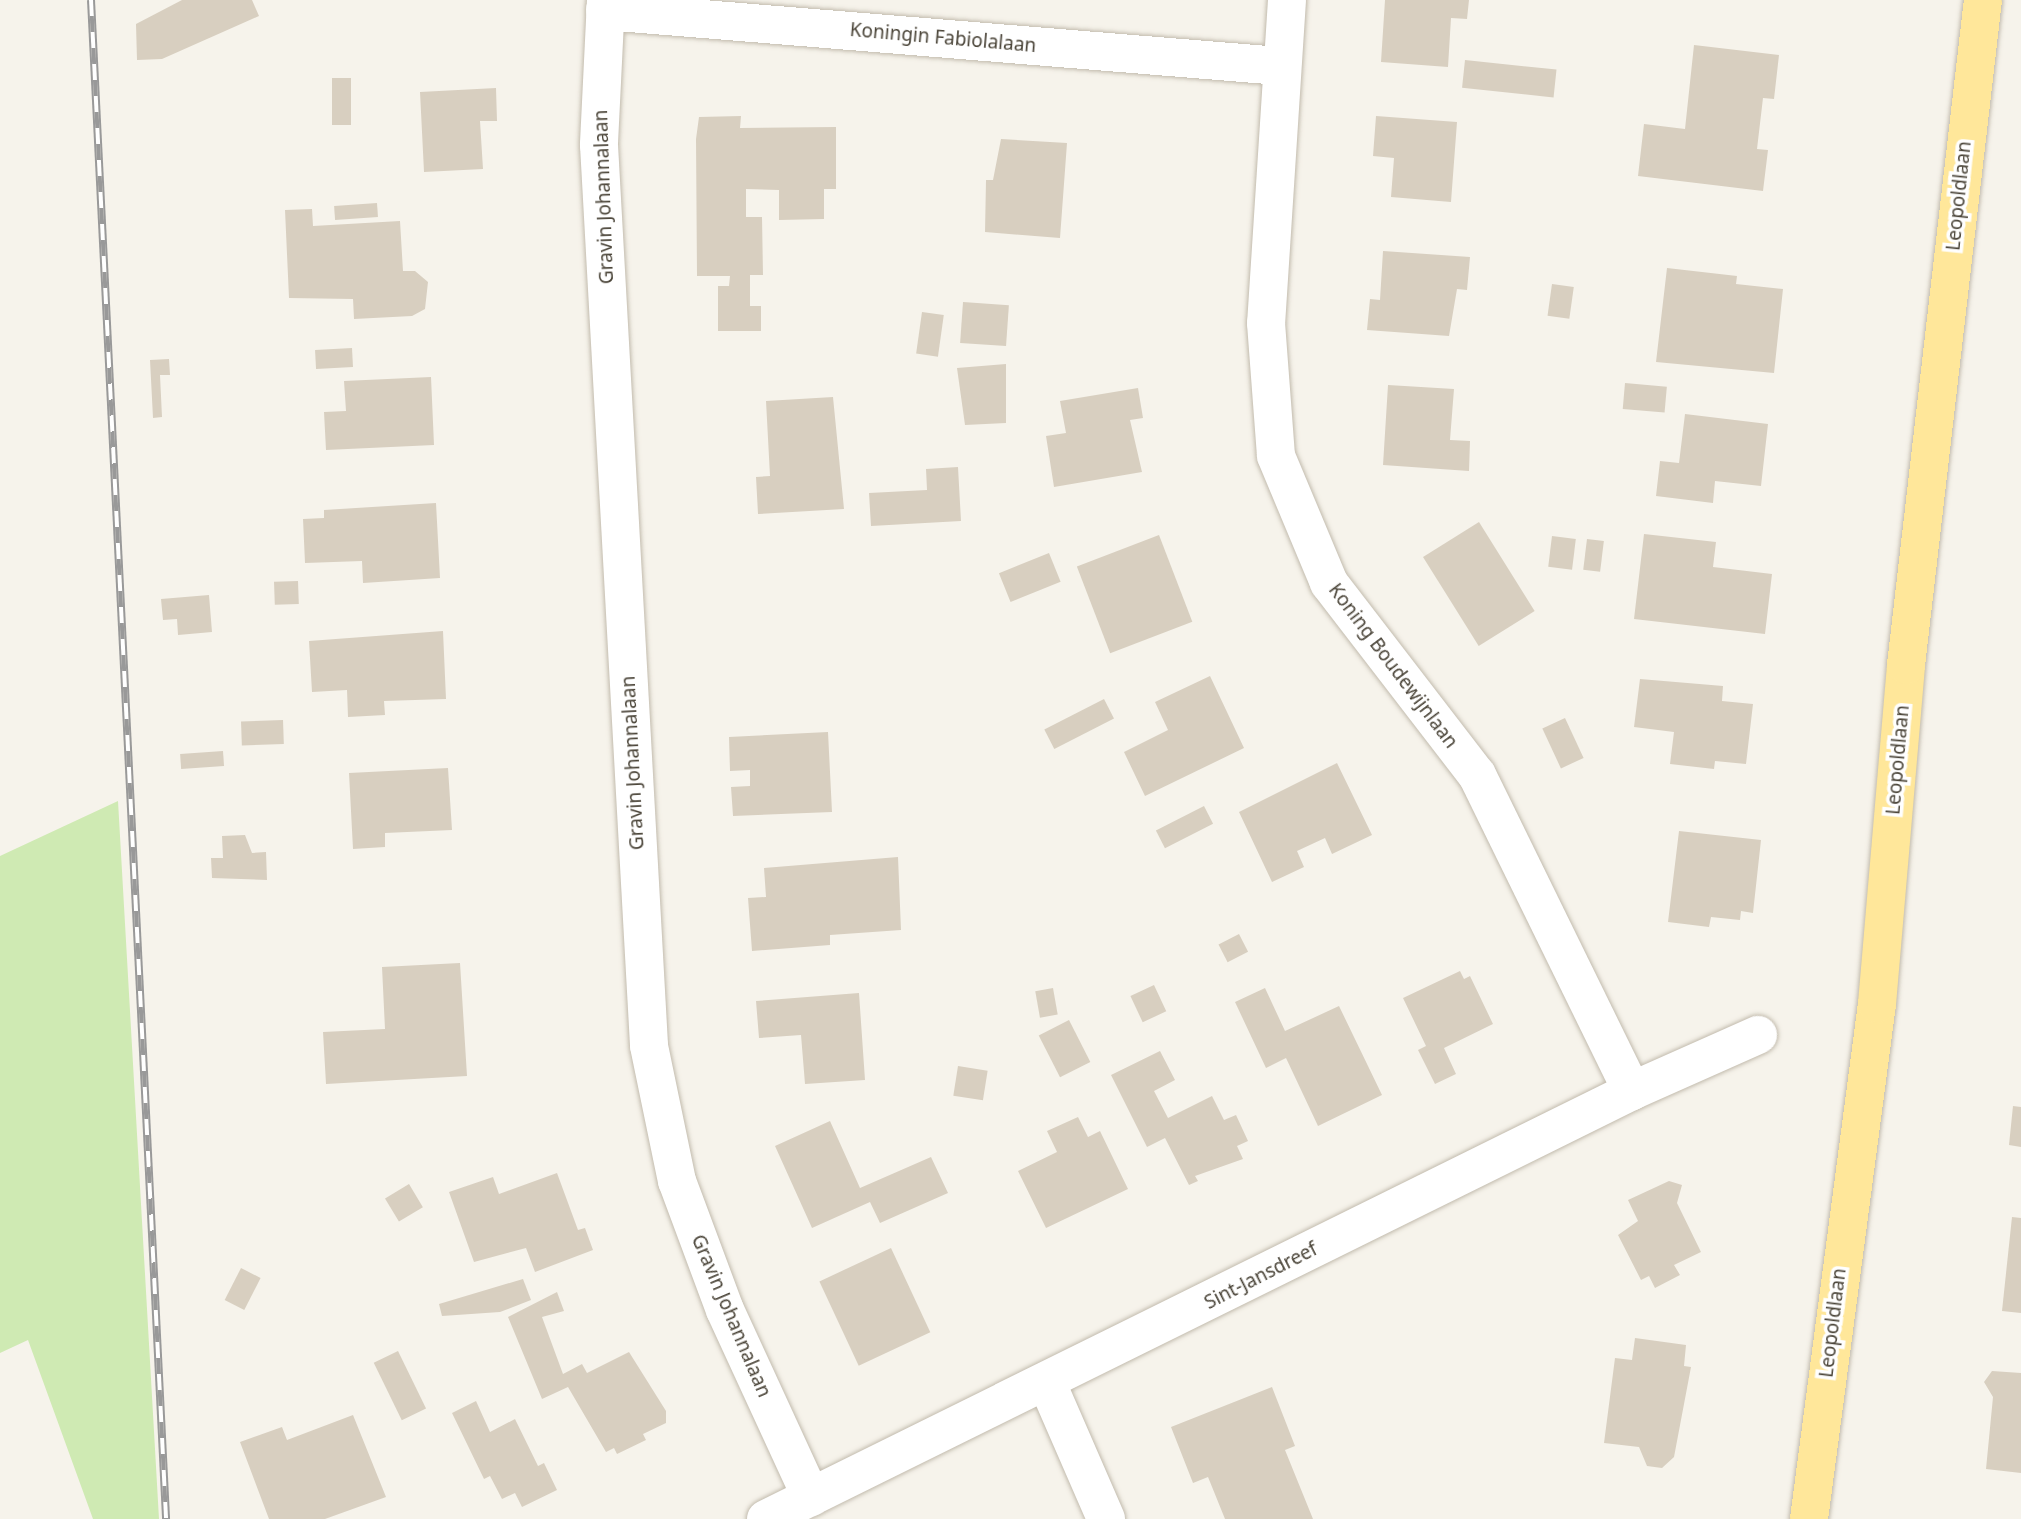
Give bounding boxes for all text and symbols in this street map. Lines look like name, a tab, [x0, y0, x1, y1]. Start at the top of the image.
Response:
street label: Koningin Fabiolalaan	[849, 18, 1037, 58]
street label: Gravin Johannalaan	[590, 109, 618, 285]
street label: Leopoldlaan	[1942, 140, 1976, 252]
street label: Koning Boudewijnlaan	[1324, 579, 1462, 753]
street label: Gravin Johannalaan	[617, 675, 649, 851]
street label: Leopoldlaan	[1882, 704, 1914, 816]
street label: Gravin Johannalaan	[686, 1231, 776, 1401]
street label: Sint-Jansdreef	[1201, 1238, 1321, 1314]
street label: Leopoldlaan	[1815, 1267, 1851, 1379]

